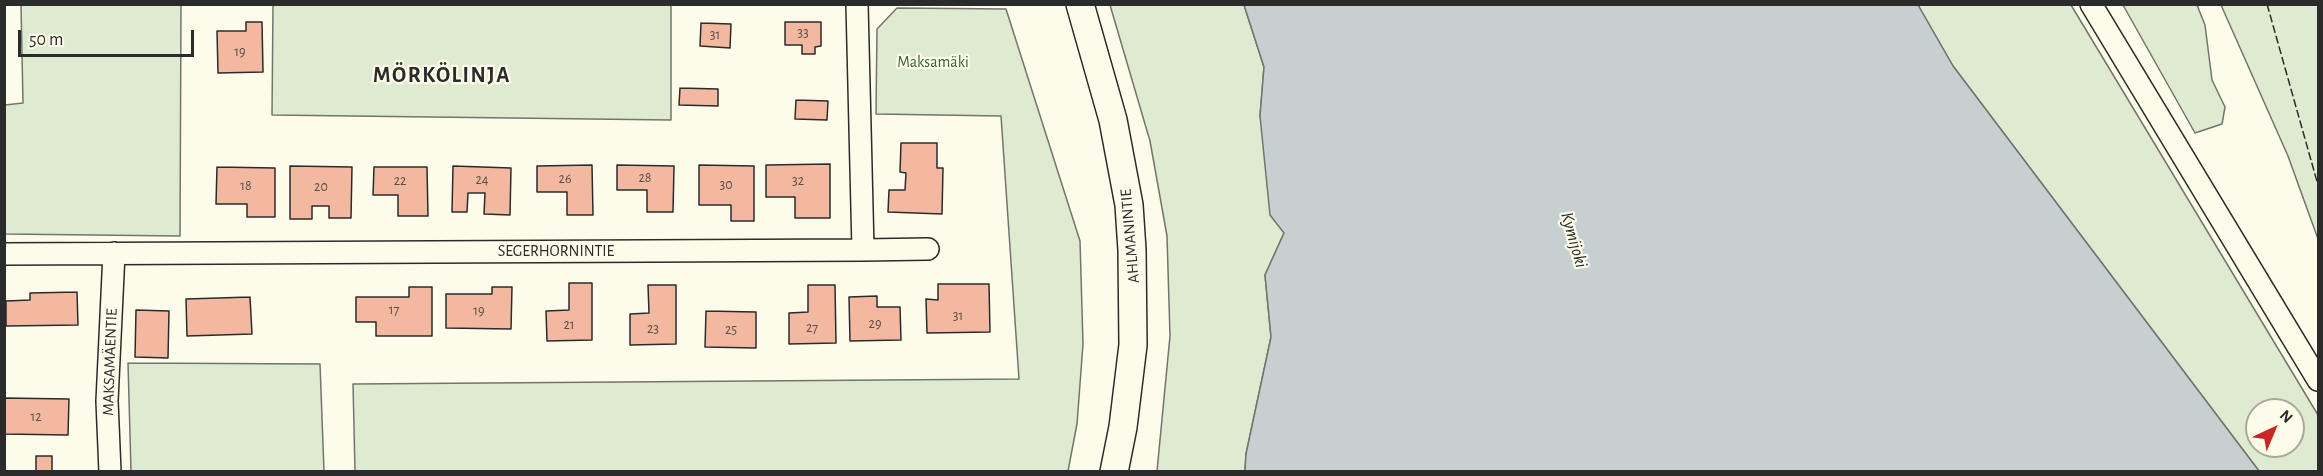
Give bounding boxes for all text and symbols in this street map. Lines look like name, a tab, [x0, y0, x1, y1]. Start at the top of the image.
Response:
scale bar	[21, 18, 196, 56]
house number: 33	[797, 25, 809, 41]
house number: 31	[710, 27, 720, 43]
text: 50 m	[29, 31, 63, 49]
house number: 19	[234, 44, 246, 60]
park label: Maksamäki	[897, 52, 969, 72]
district label: MÖRKÖLINJA	[373, 62, 511, 88]
house number: 28	[638, 170, 652, 186]
house number: 26	[559, 171, 571, 187]
house number: 24	[475, 172, 489, 188]
house number: 22	[394, 173, 406, 189]
house number: 32	[792, 173, 804, 189]
house number: 30	[719, 177, 733, 193]
house number: 18	[240, 178, 252, 194]
house number: 20	[314, 179, 328, 195]
street label: AHLMANINTIE	[1116, 188, 1144, 284]
water label: Kymijoki	[1556, 210, 1592, 270]
street label: SEGERHORNINTIE	[498, 241, 614, 261]
house number: 17	[389, 302, 399, 318]
house number: 19	[473, 303, 485, 319]
street label: MAKSAMÄENTIE	[99, 308, 121, 416]
house number: 31	[953, 308, 963, 324]
house number: 29	[869, 316, 881, 332]
house number: 21	[563, 317, 575, 333]
house number: 27	[806, 320, 818, 336]
house number: 23	[647, 321, 659, 337]
house number: 25	[725, 322, 737, 338]
north arrow	[2245, 398, 2305, 458]
text: N	[2277, 407, 2296, 426]
house number: 12	[30, 409, 42, 425]

